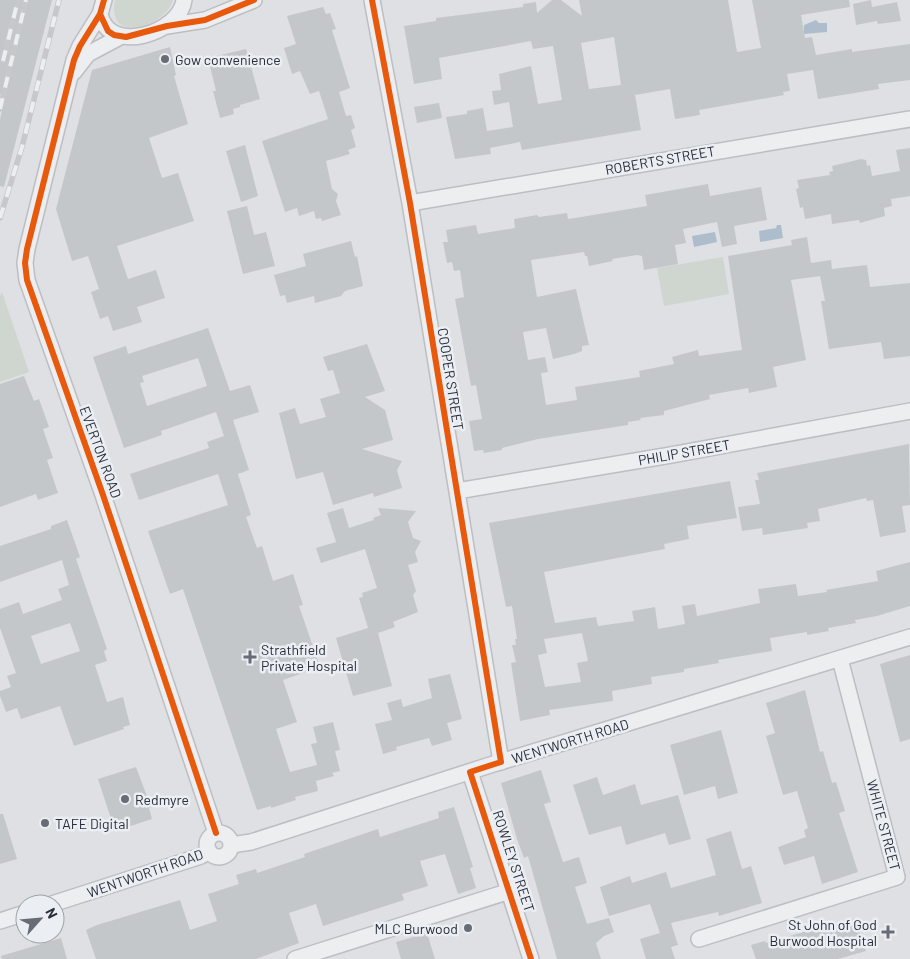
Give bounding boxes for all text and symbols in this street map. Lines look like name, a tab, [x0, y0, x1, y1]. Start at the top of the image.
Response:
place label: Gow convenience	[175, 51, 281, 68]
marker: Gow convenience	[159, 53, 171, 65]
street label: ROBERTS STREET	[604, 142, 716, 178]
street label: COOPER STREET	[435, 327, 467, 431]
street label: EVERTON ROAD	[77, 404, 125, 500]
street label: PHILIP STREET	[637, 436, 731, 468]
place label: Strathfield Private Hospital	[261, 641, 357, 674]
marker: Strathfield Private Hospital	[243, 650, 257, 664]
street label: WENTWORTH ROAD	[509, 715, 631, 767]
street label: WHITE STREET	[864, 778, 904, 872]
place label: Redmyre	[135, 791, 189, 808]
marker: Redmyre	[119, 793, 131, 805]
street label: ROWLEY STREET	[490, 808, 538, 914]
place label: TAFE Digital	[55, 815, 129, 832]
marker: TAFE Digital	[39, 817, 51, 829]
street label: WENTWORTH ROAD	[85, 845, 205, 901]
north arrow	[15, 894, 65, 944]
text: N	[42, 905, 62, 921]
place label: St John of God Burwood Hospital	[770, 916, 877, 949]
place label: MLC Burwood	[374, 920, 458, 937]
marker: MLC Burwood	[462, 922, 474, 934]
marker: St John of God Burwood Hospital	[881, 925, 895, 939]

